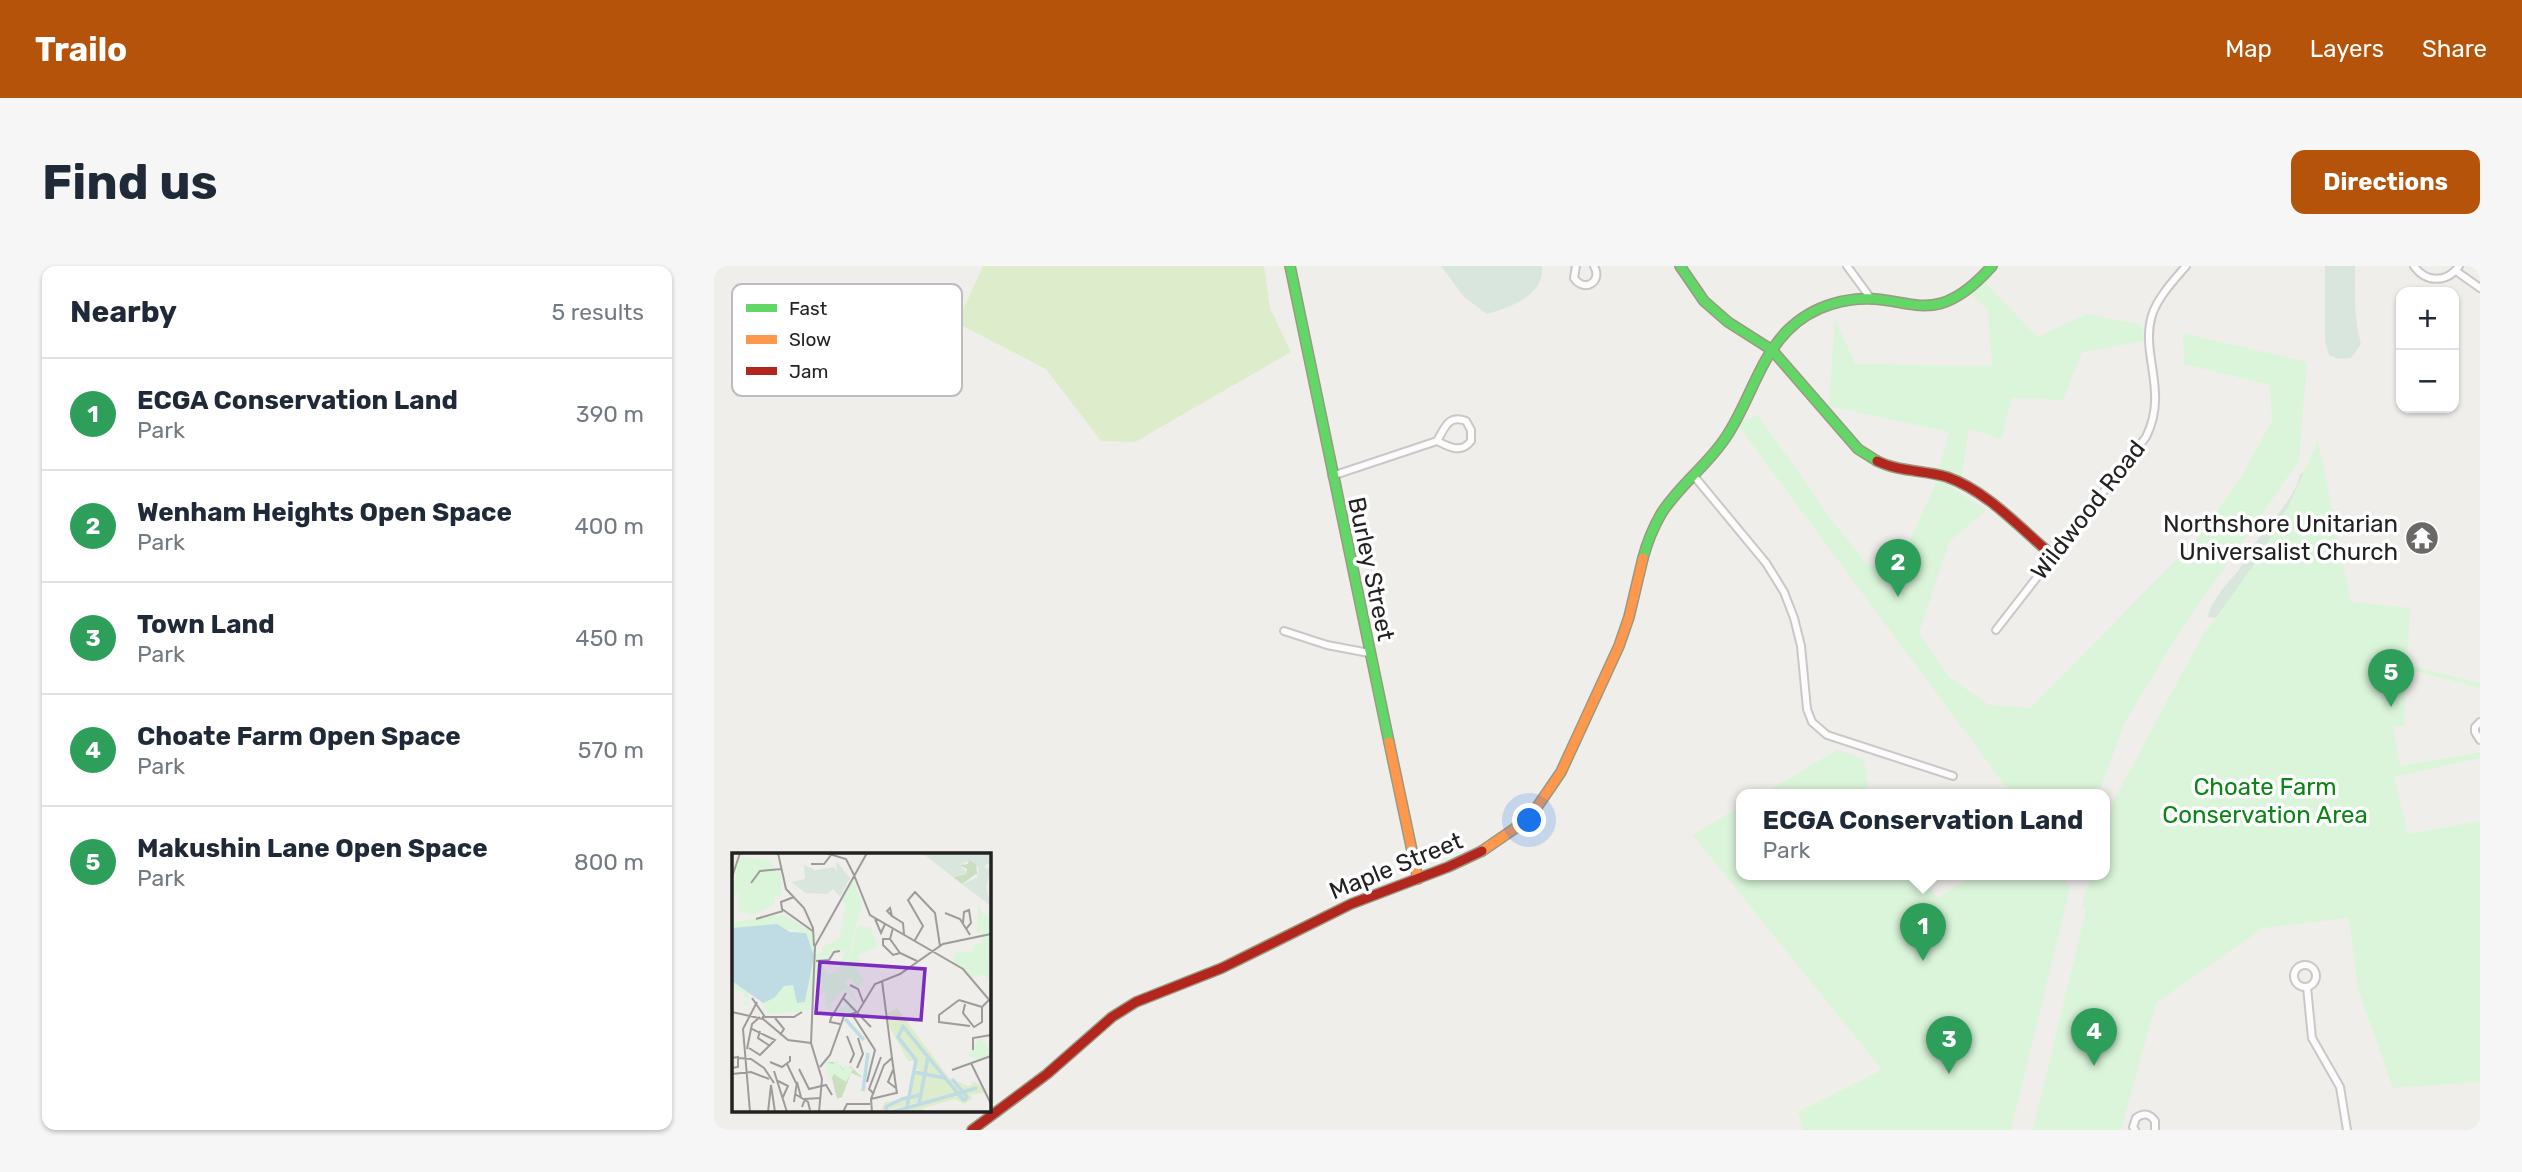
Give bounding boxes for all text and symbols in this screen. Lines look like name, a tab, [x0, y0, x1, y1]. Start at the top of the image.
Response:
text: Trailo	[35, 30, 127, 69]
text: Map	[2225, 35, 2272, 63]
text: Layers	[2310, 35, 2384, 63]
text: Share	[2422, 35, 2487, 63]
button: Directions	[2291, 150, 2480, 214]
text: Find us	[42, 153, 218, 211]
legend	[732, 284, 962, 396]
map controls	[2396, 287, 2459, 413]
button: +	[2396, 287, 2459, 350]
text: Nearby	[70, 294, 177, 330]
text: Fast	[789, 297, 828, 320]
text: 5 results	[551, 298, 644, 326]
text: Slow	[789, 328, 831, 351]
button: −	[2396, 350, 2459, 413]
text: Jam	[789, 360, 828, 383]
text: ECGA Conservation Land	[137, 385, 458, 416]
text: 1	[87, 400, 99, 428]
text: 390 m	[576, 400, 644, 428]
text: Park	[137, 416, 185, 444]
street label: Wildwood Road	[2025, 435, 2151, 585]
street label: Burley Street	[1342, 495, 1400, 643]
text: Wenham Heights Open Space	[137, 497, 512, 528]
place label: Northshore Unitarian Universalist Church	[2163, 510, 2398, 566]
text: 2	[86, 512, 100, 540]
text: 400 m	[574, 512, 644, 540]
temple icon: Northshore Unitarian Universalist Church	[2403, 519, 2441, 557]
text: Park	[137, 528, 185, 556]
pin: 2	[1875, 539, 1921, 597]
text: Town Land	[137, 609, 275, 640]
text: 3	[85, 624, 101, 652]
text: 450 m	[575, 624, 644, 652]
text: Park	[137, 640, 185, 668]
pin: 5	[2368, 649, 2414, 707]
text: Choate Farm Open Space	[137, 721, 461, 752]
text: 4	[85, 736, 101, 764]
text: 570 m	[578, 736, 644, 764]
text: Park	[137, 752, 185, 780]
park label: Choate Farm Conservation Area	[2162, 773, 2368, 829]
popup	[1736, 789, 2110, 880]
your location	[1512, 803, 1546, 837]
text: ECGA Conservation Land	[1763, 805, 2083, 836]
street label: Maple Street	[1325, 827, 1467, 905]
text: Makushin Lane Open Space	[137, 833, 488, 864]
text: Park	[1763, 836, 1810, 864]
text: 5	[86, 848, 100, 876]
text: 800 m	[574, 848, 644, 876]
inset map	[732, 853, 990, 1112]
text: Park	[137, 864, 185, 892]
pin: 1	[1900, 903, 1946, 961]
pin: 4	[2071, 1008, 2117, 1066]
pin: 3	[1926, 1016, 1972, 1074]

